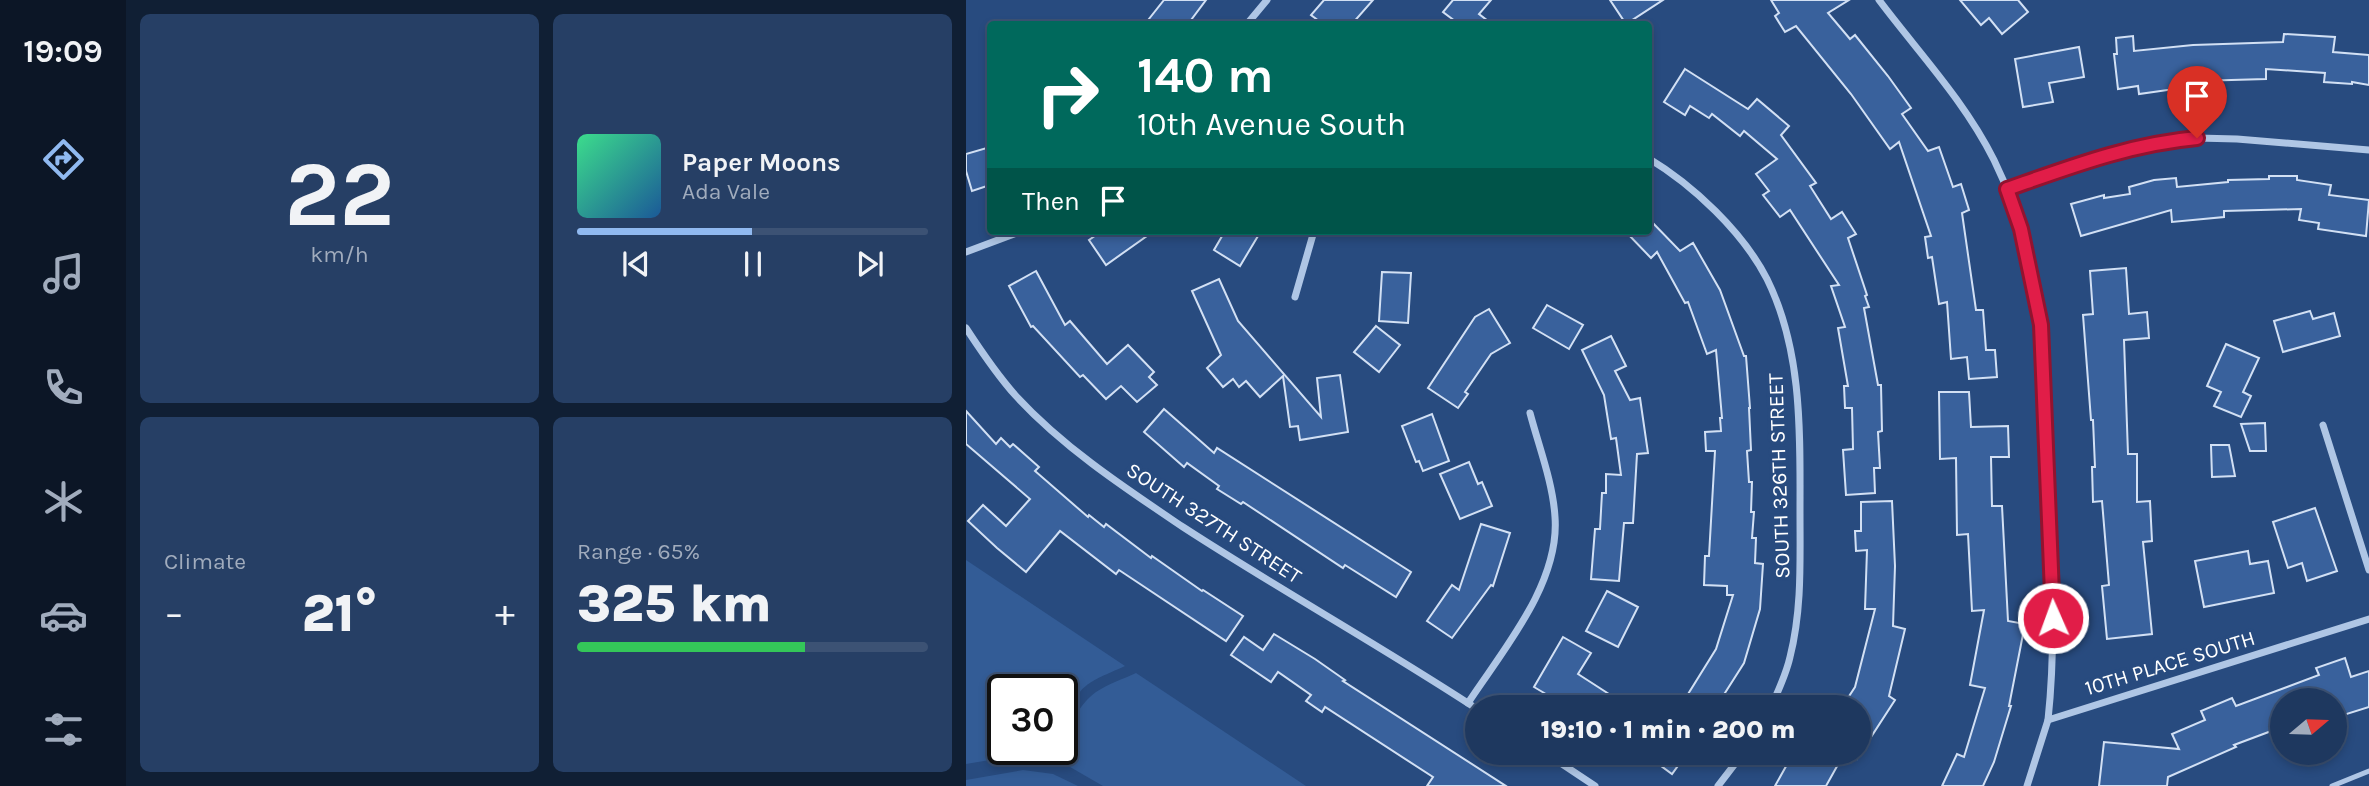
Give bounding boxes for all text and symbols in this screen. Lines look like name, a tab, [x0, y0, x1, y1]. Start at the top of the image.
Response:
text: 19:09	[23, 33, 103, 70]
text: 140 m	[1137, 47, 1274, 104]
icon: right	[1022, 49, 1113, 140]
pin	[2167, 66, 2227, 138]
icon: arrive	[2178, 77, 2216, 115]
text: 10th Avenue South	[1137, 106, 1406, 143]
icon: directions	[39, 135, 88, 184]
text: 22	[284, 142, 395, 248]
text: Paper Moons	[682, 147, 841, 178]
text: Ada Vale	[682, 178, 770, 205]
icon: arrive	[1094, 182, 1132, 220]
text: Then	[1022, 186, 1080, 217]
text: km/h	[310, 241, 369, 268]
icon: previous	[617, 245, 655, 283]
icon: pause	[734, 245, 772, 283]
icon: next	[851, 245, 889, 283]
icon: music	[39, 249, 88, 298]
icon: phone	[39, 363, 88, 412]
street label: SOUTH 326TH STREET	[1763, 372, 1795, 579]
street label: SOUTH 327TH STREET	[1122, 457, 1306, 589]
icon: climate	[39, 477, 88, 526]
text: Range · 65%	[577, 538, 700, 565]
text: Climate	[164, 548, 246, 575]
text: 325 km	[577, 573, 772, 634]
position arrow	[2016, 581, 2090, 655]
text: 21°	[302, 583, 377, 644]
icon: car	[39, 591, 88, 640]
text: −	[164, 591, 184, 636]
text: +	[495, 591, 515, 636]
street label: 10TH PLACE SOUTH	[2082, 626, 2258, 700]
speed limit sign: 30	[987, 674, 1078, 765]
north arrow	[2270, 688, 2347, 765]
map controls	[2270, 688, 2347, 765]
icon: filters	[39, 705, 88, 754]
text: 19:10 · 1 min · 200 m	[1540, 714, 1796, 745]

